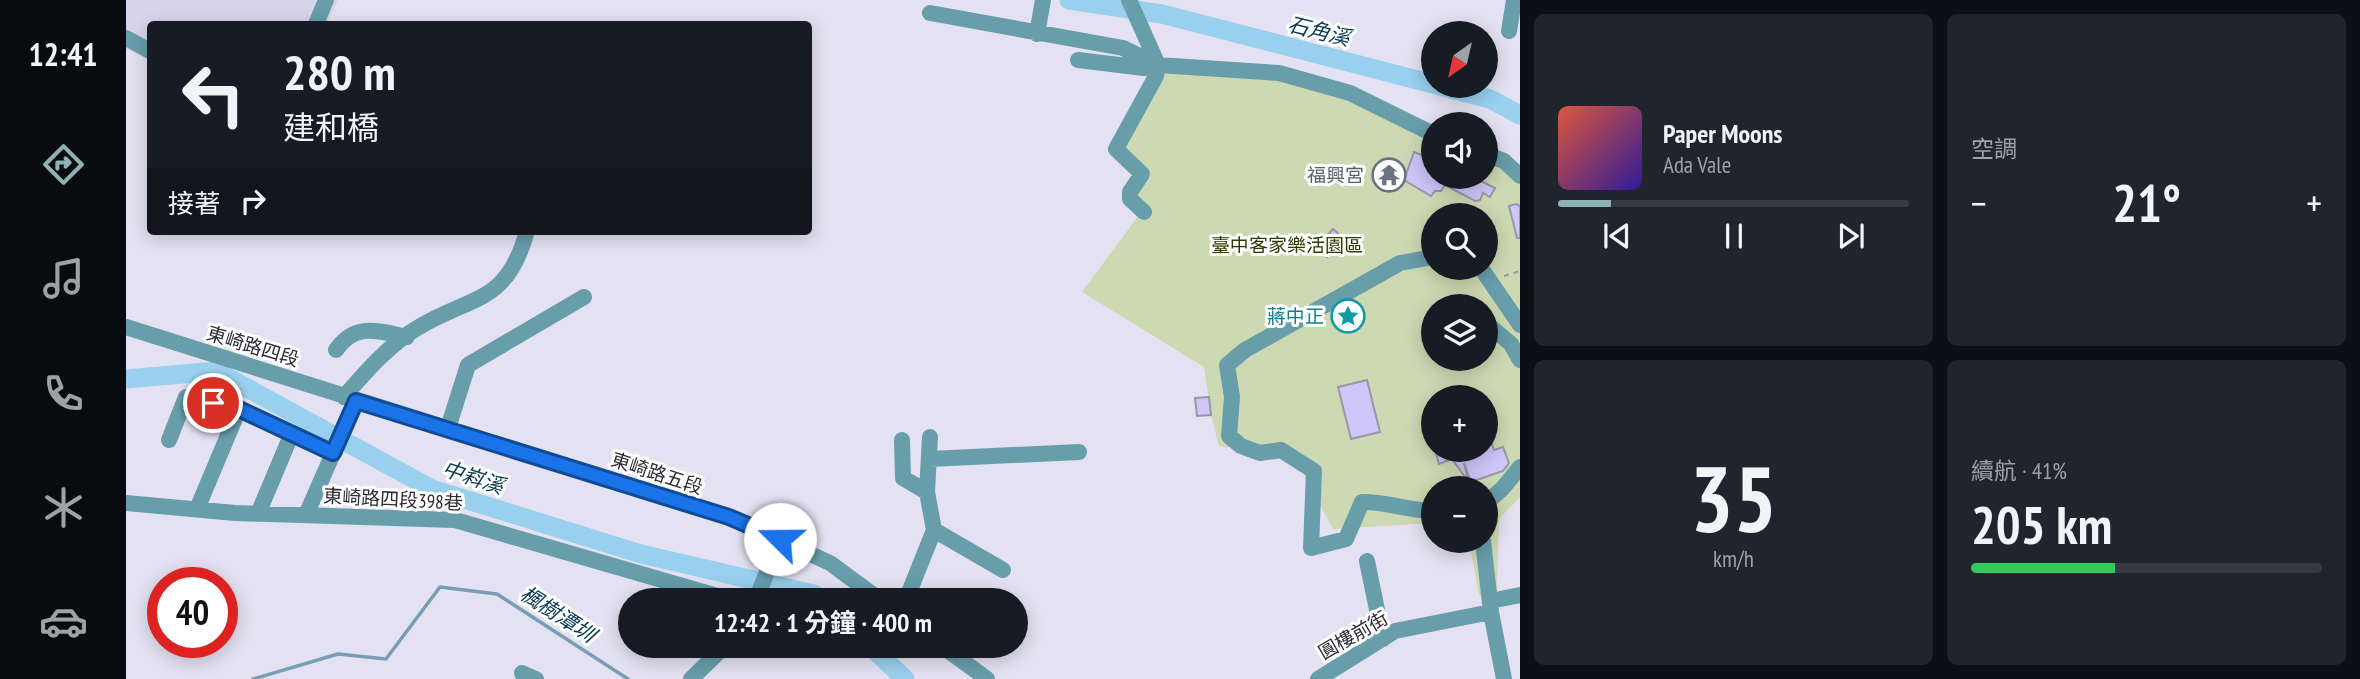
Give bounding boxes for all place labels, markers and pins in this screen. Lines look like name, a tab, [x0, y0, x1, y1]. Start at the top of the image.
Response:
temple icon: 福興宮	[1370, 156, 1408, 194]
place label: 福興宮	[1307, 163, 1364, 187]
place icon: 蔣中正	[1329, 297, 1367, 335]
place label: 蔣中正	[1267, 304, 1324, 328]
pin	[183, 373, 243, 433]

